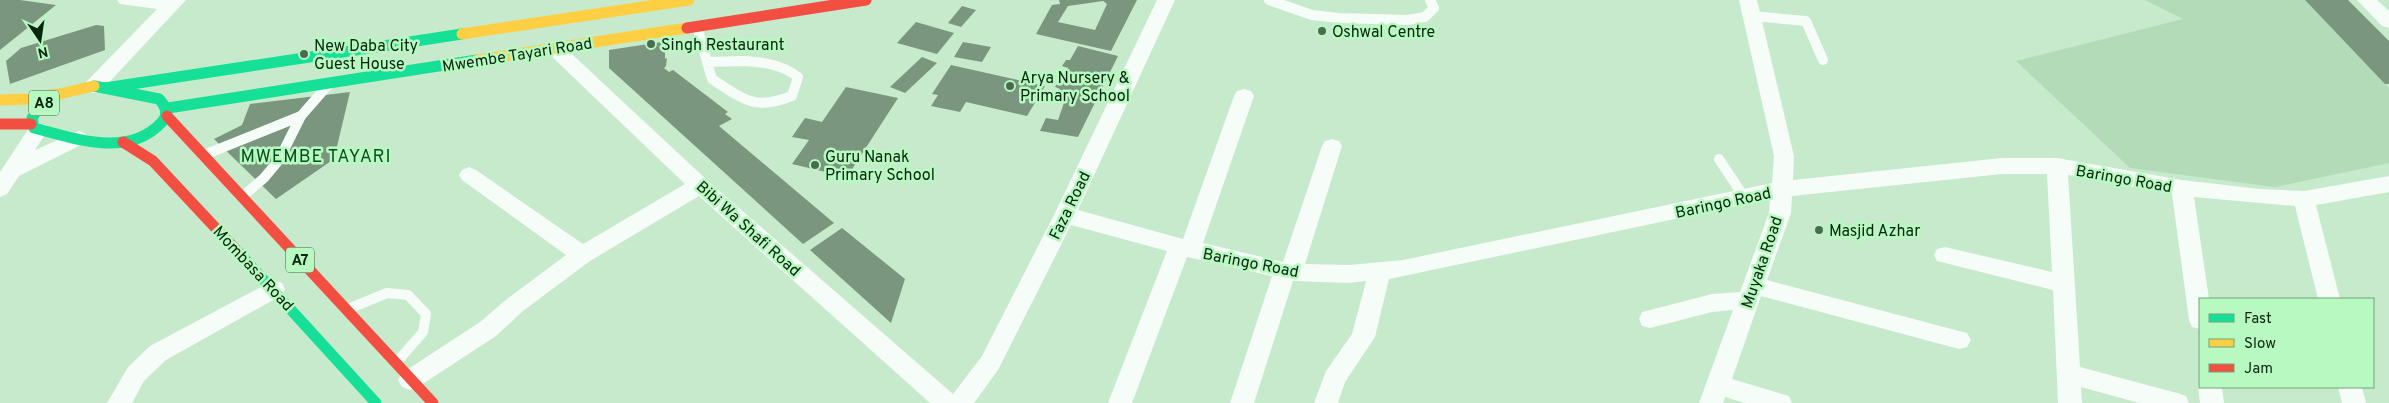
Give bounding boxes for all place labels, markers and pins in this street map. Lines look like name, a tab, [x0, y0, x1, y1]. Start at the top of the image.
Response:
place label: Oshwal Centre	[1332, 23, 1435, 43]
marker: Oshwal Centre	[1316, 25, 1328, 37]
place label: Singh Restaurant	[661, 36, 784, 56]
place label: New Daba City Guest House	[314, 37, 418, 75]
marker: Singh Restaurant	[645, 38, 657, 50]
marker: New Daba City Guest House	[298, 48, 310, 60]
place label: Arya Nursery & Primary School	[1020, 69, 1130, 107]
marker: Arya Nursery & Primary School	[1004, 80, 1016, 92]
place label: Guru Nanak Primary School	[825, 148, 935, 186]
marker: Guru Nanak Primary School	[809, 159, 821, 171]
place label: Masjid Azhar	[1829, 222, 1920, 242]
marker: Masjid Azhar	[1813, 224, 1825, 236]

